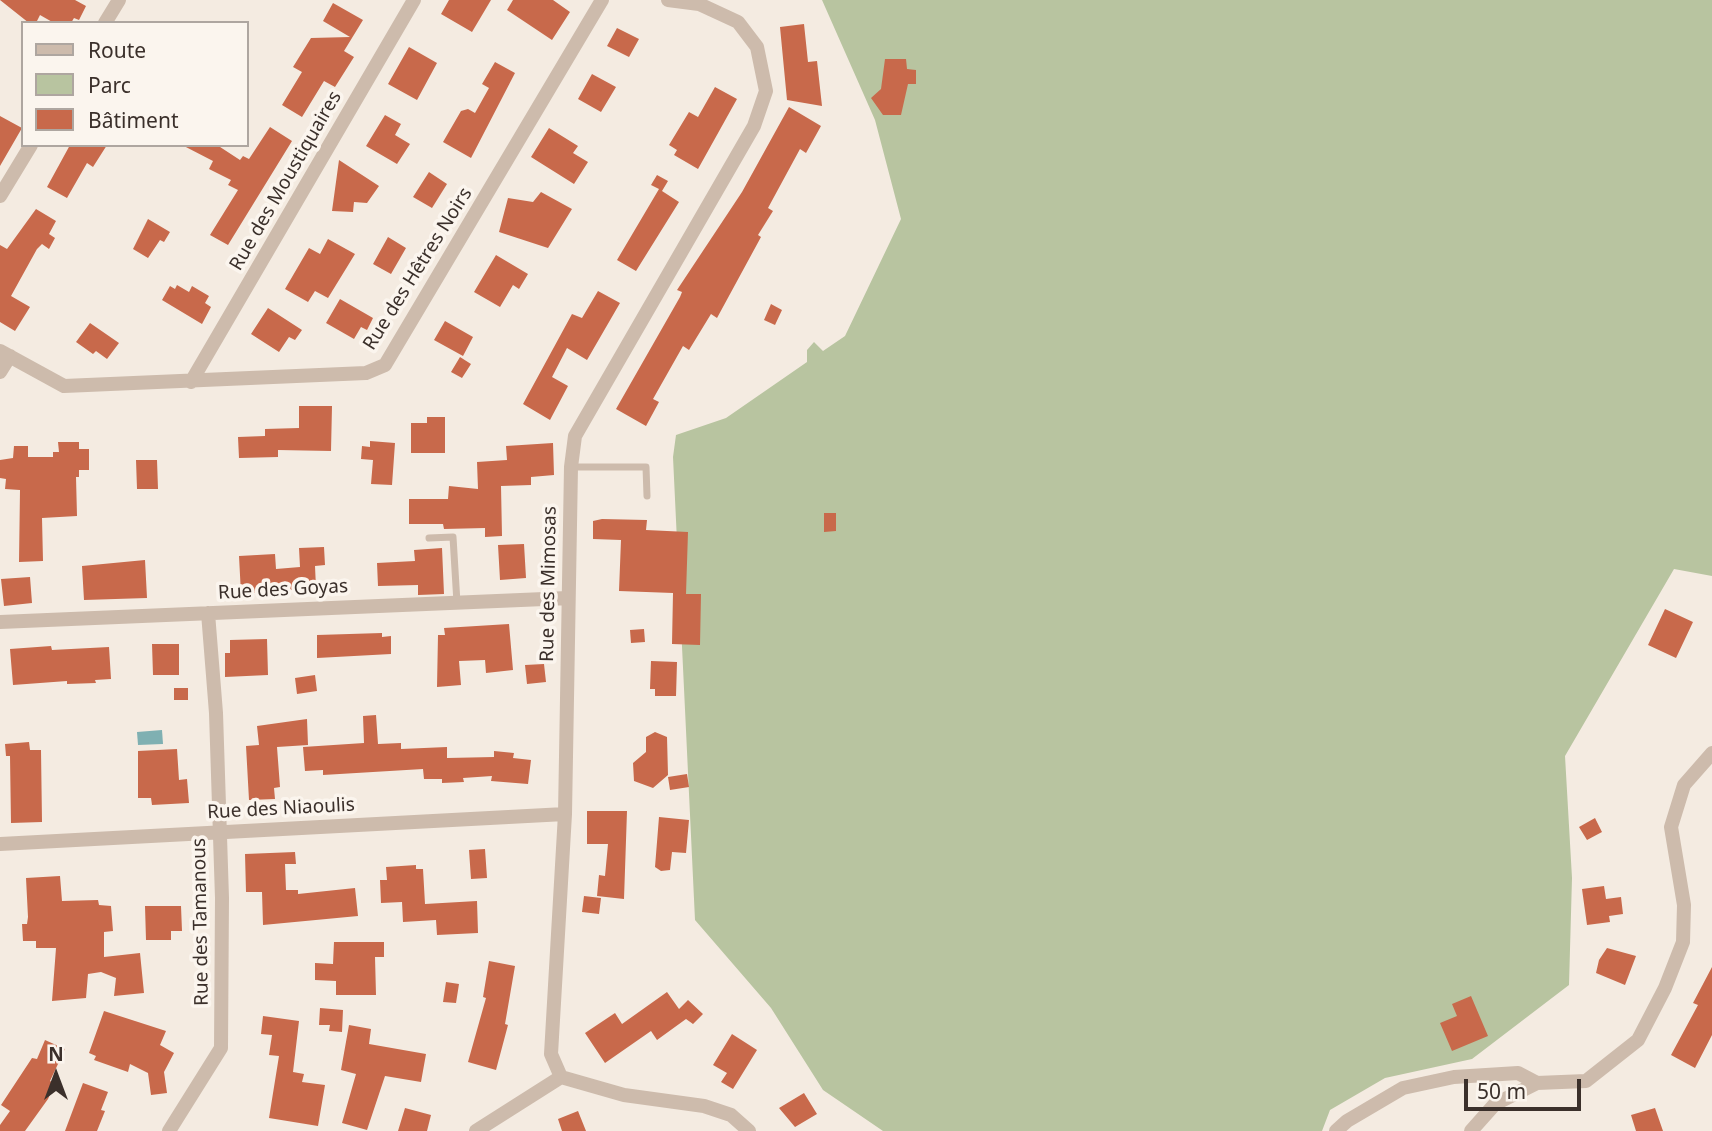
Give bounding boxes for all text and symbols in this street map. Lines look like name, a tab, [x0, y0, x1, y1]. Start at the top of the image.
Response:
legend	[21, 21, 248, 147]
text: Route	[88, 36, 146, 64]
text: Parc	[88, 71, 131, 99]
street label: Rue des Moustiquaires	[225, 87, 347, 275]
text: Bâtiment	[88, 106, 178, 134]
street label: Rue des Hêtres Noirs	[359, 184, 477, 354]
street label: Rue des Mimosas	[536, 506, 562, 662]
street label: Rue des Goyas	[217, 575, 349, 605]
street label: Rue des Niaoulis	[207, 794, 355, 824]
street label: Rue des Tamanous	[188, 838, 214, 1006]
north arrow	[21, 1040, 91, 1110]
text: N	[48, 1041, 64, 1067]
scale bar	[1467, 1064, 1584, 1108]
text: 50 m	[1477, 1077, 1526, 1105]

